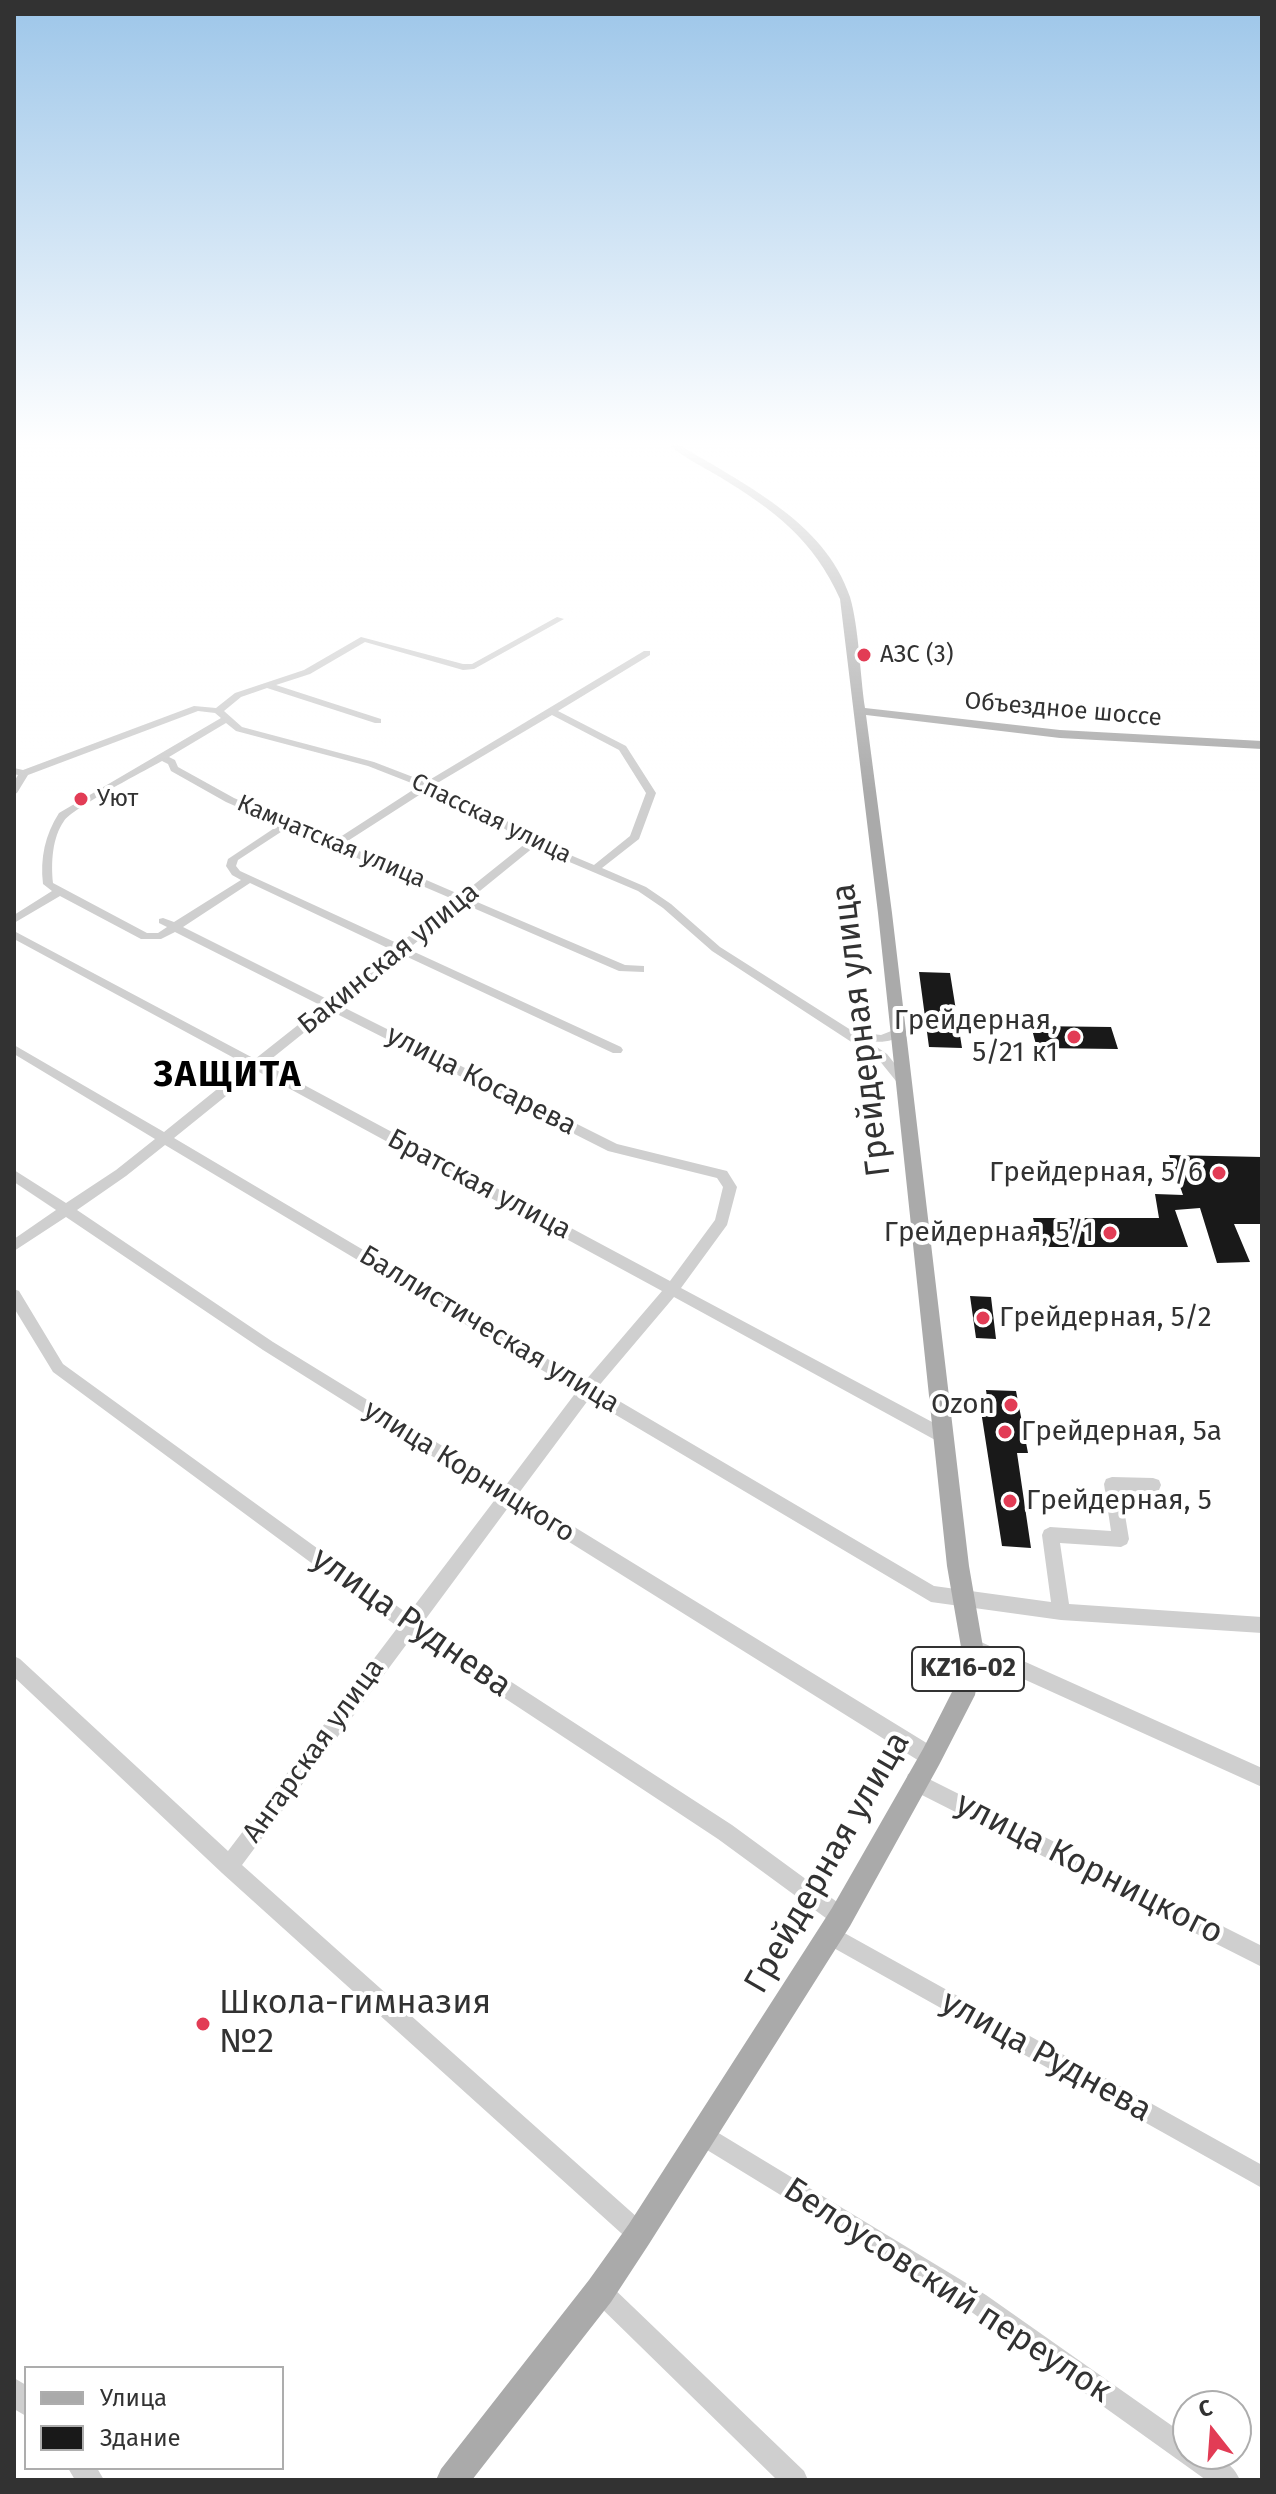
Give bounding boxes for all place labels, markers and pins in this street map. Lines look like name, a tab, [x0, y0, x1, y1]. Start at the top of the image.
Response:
place label: АЗС (3)	[880, 641, 954, 669]
marker: АЗС (3)	[855, 646, 873, 664]
place label: Уют	[97, 785, 138, 813]
marker: Уют	[72, 790, 90, 808]
place label: Грейдерная, 5/21 к1	[894, 1004, 1058, 1070]
marker: Грейдерная, 5/21 к1	[1065, 1028, 1083, 1046]
place label: Грейдерная, 5/6	[989, 1156, 1203, 1190]
marker: Грейдерная, 5/6	[1210, 1164, 1228, 1182]
place label: Грейдерная, 5/1	[884, 1216, 1094, 1250]
marker: Грейдерная, 5/1	[1101, 1224, 1119, 1242]
place label: Грейдерная, 5/2	[999, 1301, 1212, 1335]
marker: Грейдерная, 5/2	[974, 1309, 992, 1327]
place label: Ozon	[931, 1388, 995, 1422]
marker: Ozon	[1002, 1396, 1020, 1414]
place label: Грейдерная, 5а	[1021, 1415, 1222, 1449]
marker: Грейдерная, 5а	[996, 1423, 1014, 1441]
place label: Грейдерная, 5	[1026, 1484, 1212, 1518]
marker: Грейдерная, 5	[1001, 1492, 1019, 1510]
place label: Школа-гимназия №2	[219, 1984, 491, 2064]
marker: Школа-гимназия №2	[194, 2015, 212, 2033]

